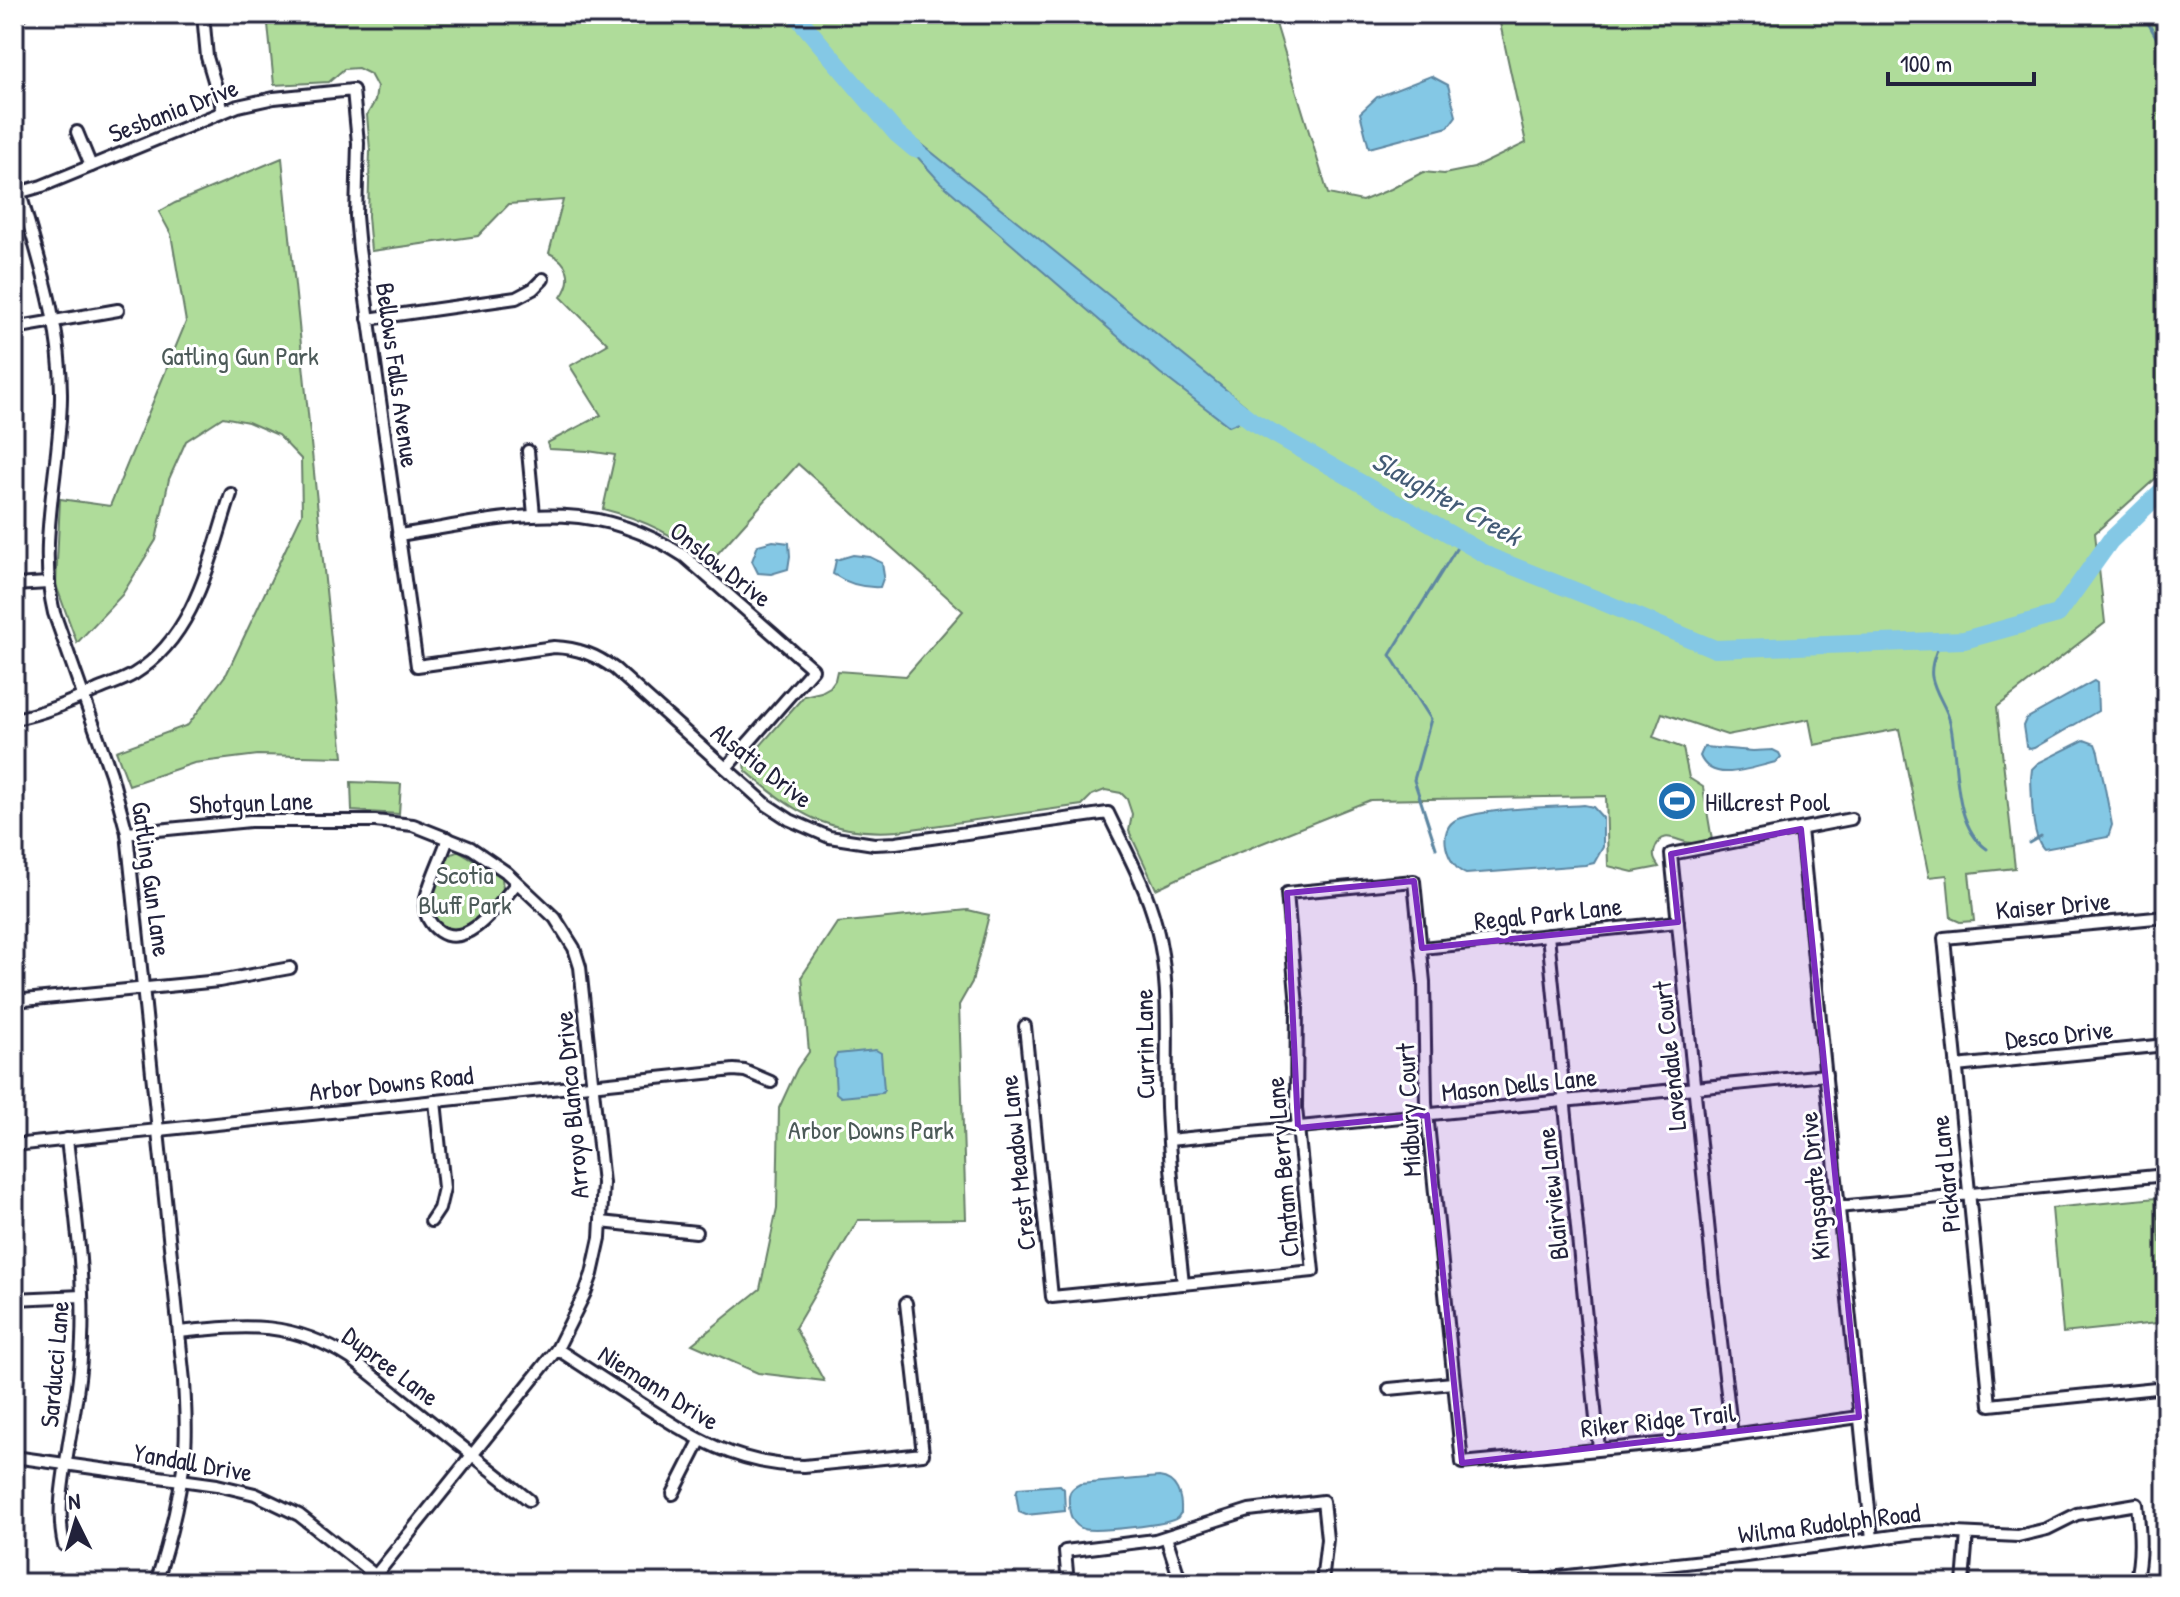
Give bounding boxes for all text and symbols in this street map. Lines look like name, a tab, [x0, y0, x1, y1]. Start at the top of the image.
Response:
scale bar	[1888, 36, 2034, 86]
text: 100 m	[1900, 47, 1952, 79]
street label: Sesbania Drive	[103, 69, 243, 151]
street label: Bellows Falls Avenue	[368, 280, 428, 470]
park label: Gatling Gun Park	[161, 338, 319, 373]
water label: Slaughter Creek	[1366, 441, 1530, 556]
street label: Onslow Drive	[663, 513, 779, 615]
street label: Alsatia Drive	[704, 714, 820, 816]
sports icon: Hillcrest Pool	[1656, 780, 1698, 822]
street label: Shotgun Lane	[188, 782, 314, 822]
place label: Hillcrest Pool	[1705, 784, 1830, 819]
street label: Gatling Gun Lane	[124, 799, 180, 959]
park label: Scotia Bluff Park	[418, 857, 512, 922]
street label: Kaiser Drive	[1994, 883, 2112, 927]
street label: Regal Park Lane	[1472, 888, 1624, 938]
street label: Lavendale Court	[1644, 979, 1694, 1132]
street label: Currin Lane	[1126, 989, 1162, 1099]
street label: Arroyo Blanco Drive	[545, 1010, 597, 1200]
street label: Desco Drive	[2003, 1011, 2115, 1057]
street label: Midbury Court	[1387, 1041, 1429, 1178]
street label: Arbor Downs Road	[307, 1057, 475, 1109]
street label: Mason Dells Lane	[1440, 1058, 1598, 1110]
street label: Crest Meadow Lane	[990, 1074, 1044, 1252]
street label: Chatam Berry Lane	[1257, 1075, 1307, 1259]
street label: Kingsgate Drive	[1790, 1110, 1838, 1262]
park label: Arbor Downs Park	[788, 1112, 954, 1147]
street label: Pickard Lane	[1921, 1114, 1969, 1234]
street label: Blairview Lane	[1528, 1126, 1576, 1262]
street label: Sarducci Lane	[31, 1299, 77, 1429]
street label: Dupree Lane	[336, 1318, 446, 1414]
street label: Niemann Drive	[592, 1336, 726, 1438]
street label: Riker Ridge Trail	[1579, 1394, 1737, 1446]
street label: Yandall Drive	[131, 1434, 255, 1490]
north arrow	[36, 1481, 116, 1561]
text: N	[67, 1486, 82, 1517]
street label: Wilma Rudolph Road	[1736, 1494, 1922, 1552]

